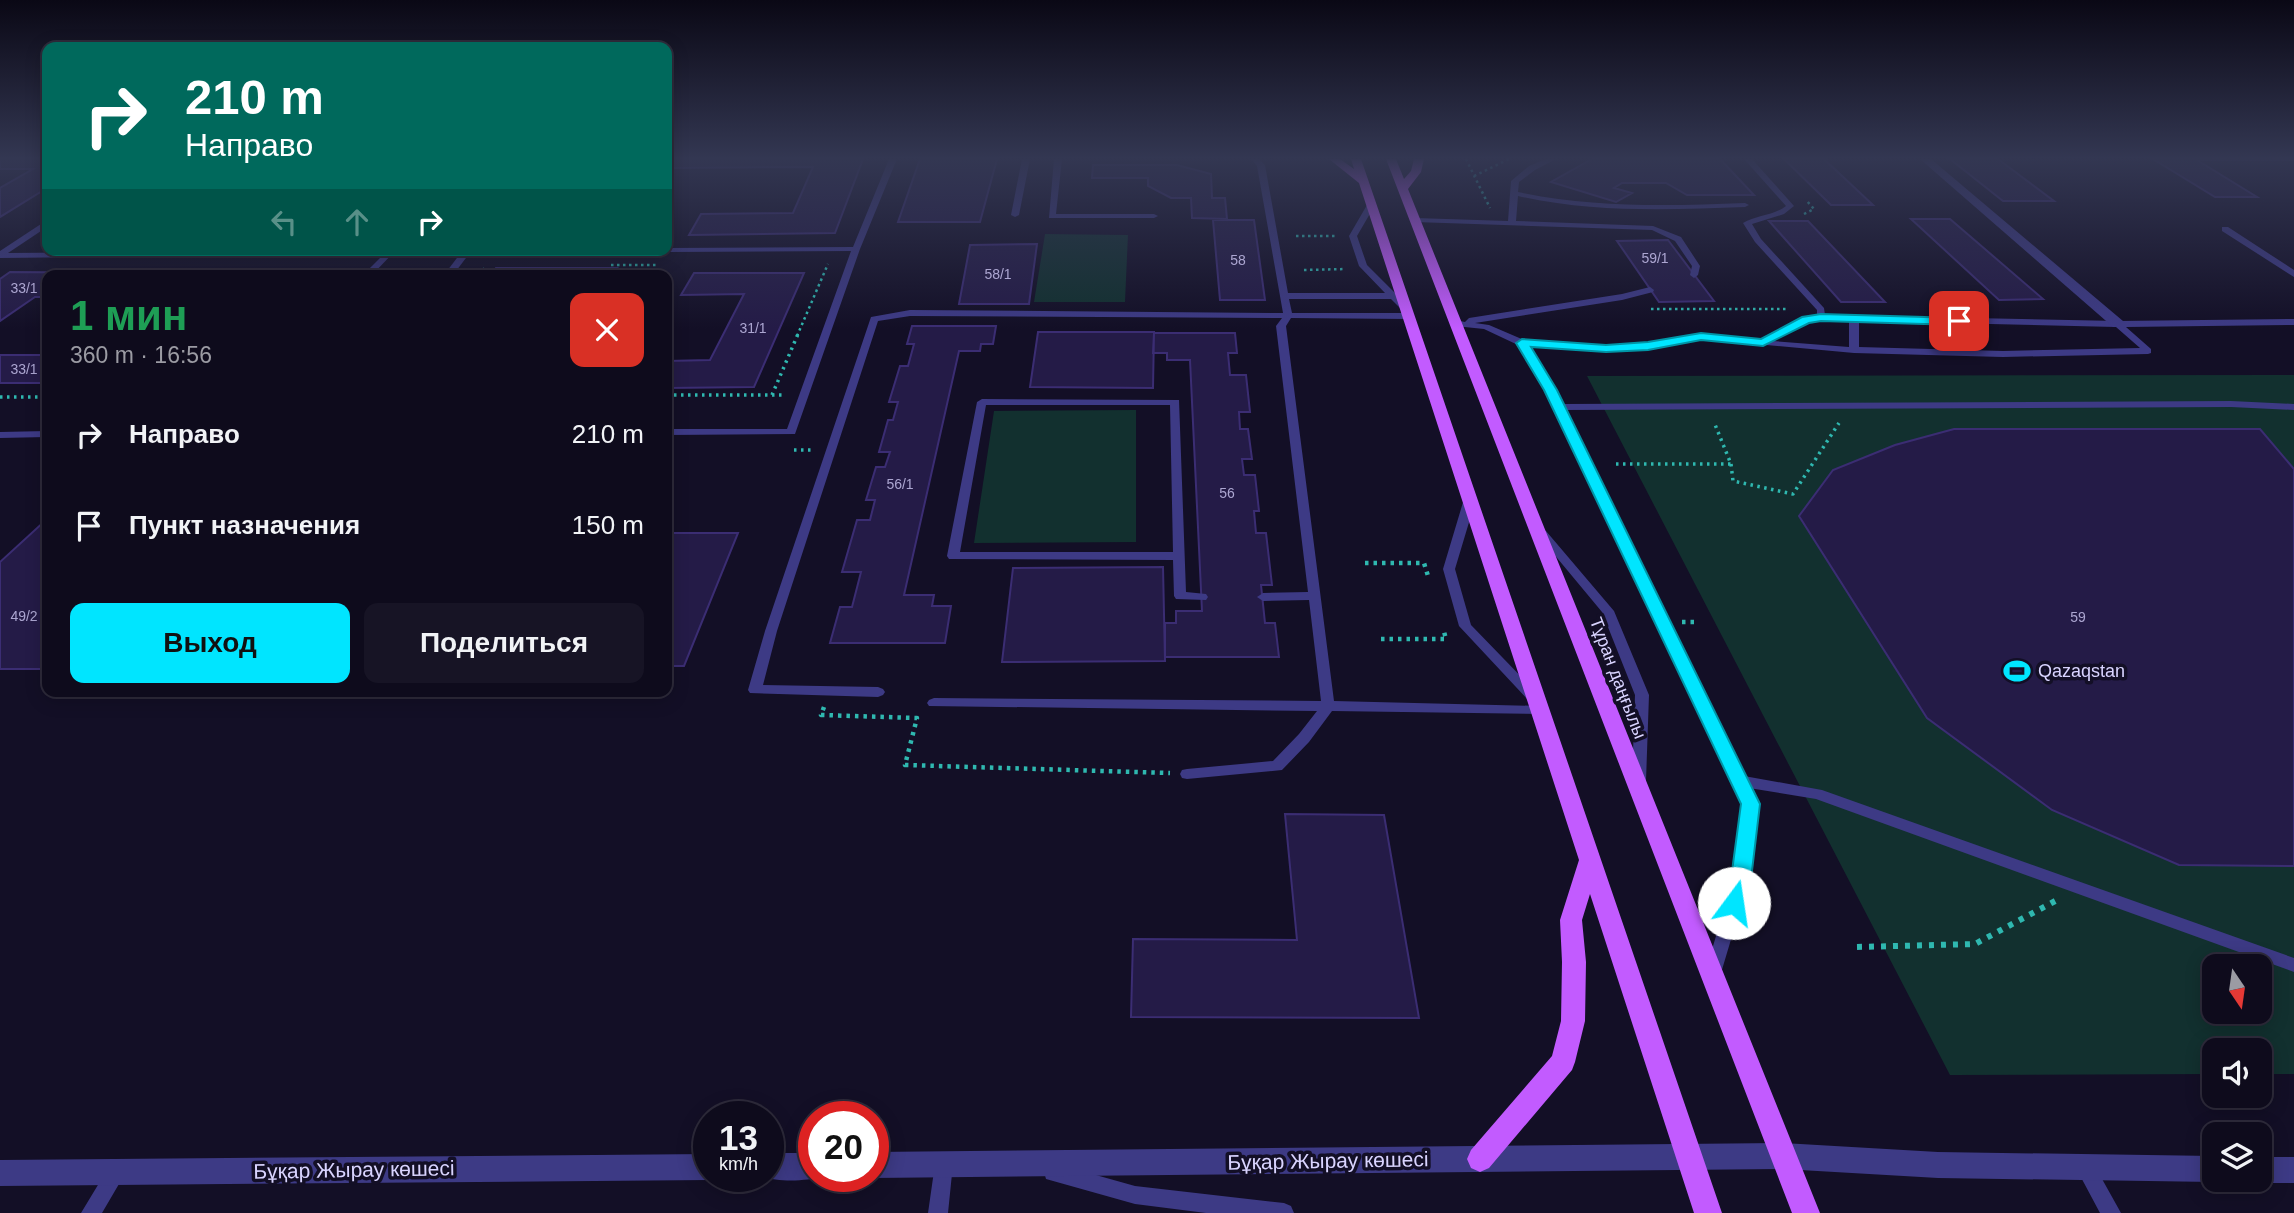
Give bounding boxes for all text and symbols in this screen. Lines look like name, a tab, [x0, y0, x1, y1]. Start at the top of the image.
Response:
icon: right	[70, 70, 161, 161]
text: 210 m	[185, 70, 324, 124]
text: Направо	[185, 127, 313, 163]
icon: left	[265, 203, 303, 241]
icon: ahead	[338, 203, 376, 241]
icon: right	[411, 203, 449, 241]
house number: 59/1	[1641, 250, 1669, 266]
house number: 58	[1230, 252, 1246, 268]
house number: 58/1	[984, 266, 1012, 282]
house number: 33/1	[10, 280, 38, 296]
pin	[1929, 291, 1989, 351]
text: 1 мин	[70, 292, 187, 339]
button: close	[570, 293, 644, 367]
icon: arrive	[1940, 302, 1978, 340]
house number: 31/1	[739, 320, 767, 336]
text: 360 m · 16:56	[70, 342, 212, 368]
house number: 33/1	[10, 361, 38, 377]
icon: right	[70, 416, 108, 454]
text: Направо	[129, 419, 240, 449]
text: 210 m	[572, 419, 644, 449]
house number: 56/1	[886, 476, 914, 492]
house number: 56	[1219, 485, 1235, 501]
icon: arrive	[70, 507, 108, 545]
text: Пункт назначения	[129, 510, 360, 540]
text: 150 m	[572, 510, 644, 540]
button: Выход	[70, 603, 350, 683]
button: Поделиться	[364, 603, 644, 683]
house number: 49/2	[10, 608, 38, 624]
house number: 59	[2070, 609, 2086, 625]
street label: Тұран даңғылы	[1586, 614, 1650, 742]
sports icon: Qazaqstan	[2002, 656, 2032, 686]
place label: Qazaqstan	[2038, 661, 2125, 681]
position arrow	[1697, 866, 1771, 940]
north arrow	[2202, 954, 2272, 1024]
map controls	[2202, 954, 2272, 1192]
button: sound	[2202, 1038, 2272, 1108]
speed limit sign: 20	[798, 1101, 889, 1192]
text: 13	[719, 1118, 758, 1157]
button: layers	[2202, 1122, 2272, 1192]
street label: Бұқар Жырау көшесі	[1227, 1147, 1429, 1174]
text: km/h	[719, 1154, 758, 1174]
street label: Бұқар Жырау көшесі	[253, 1156, 455, 1183]

